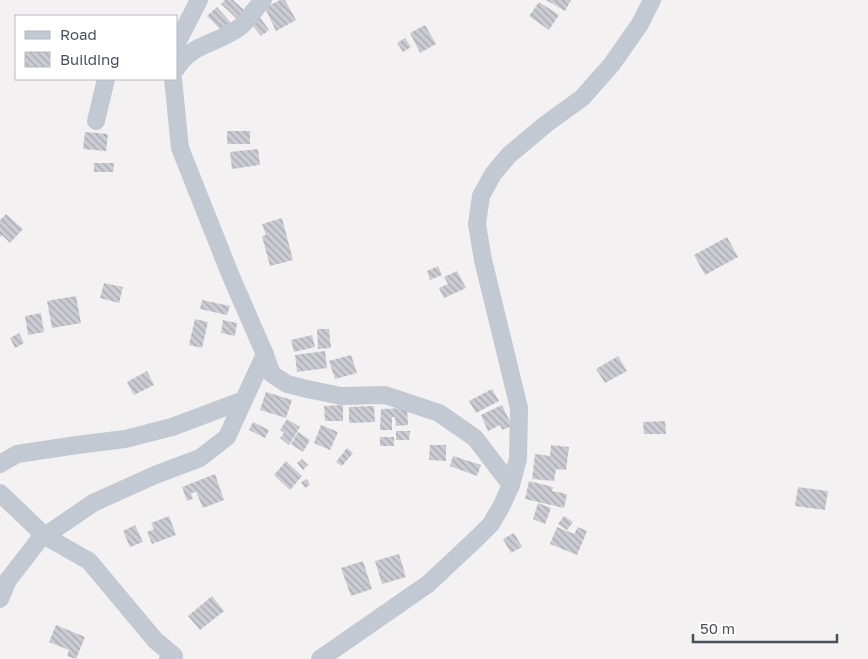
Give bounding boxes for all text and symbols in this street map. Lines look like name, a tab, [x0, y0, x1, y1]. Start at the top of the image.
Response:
legend	[15, 15, 178, 80]
text: Road	[60, 25, 97, 43]
text: Building	[60, 50, 120, 68]
scale bar	[693, 612, 837, 644]
text: 50 m	[700, 619, 735, 637]

